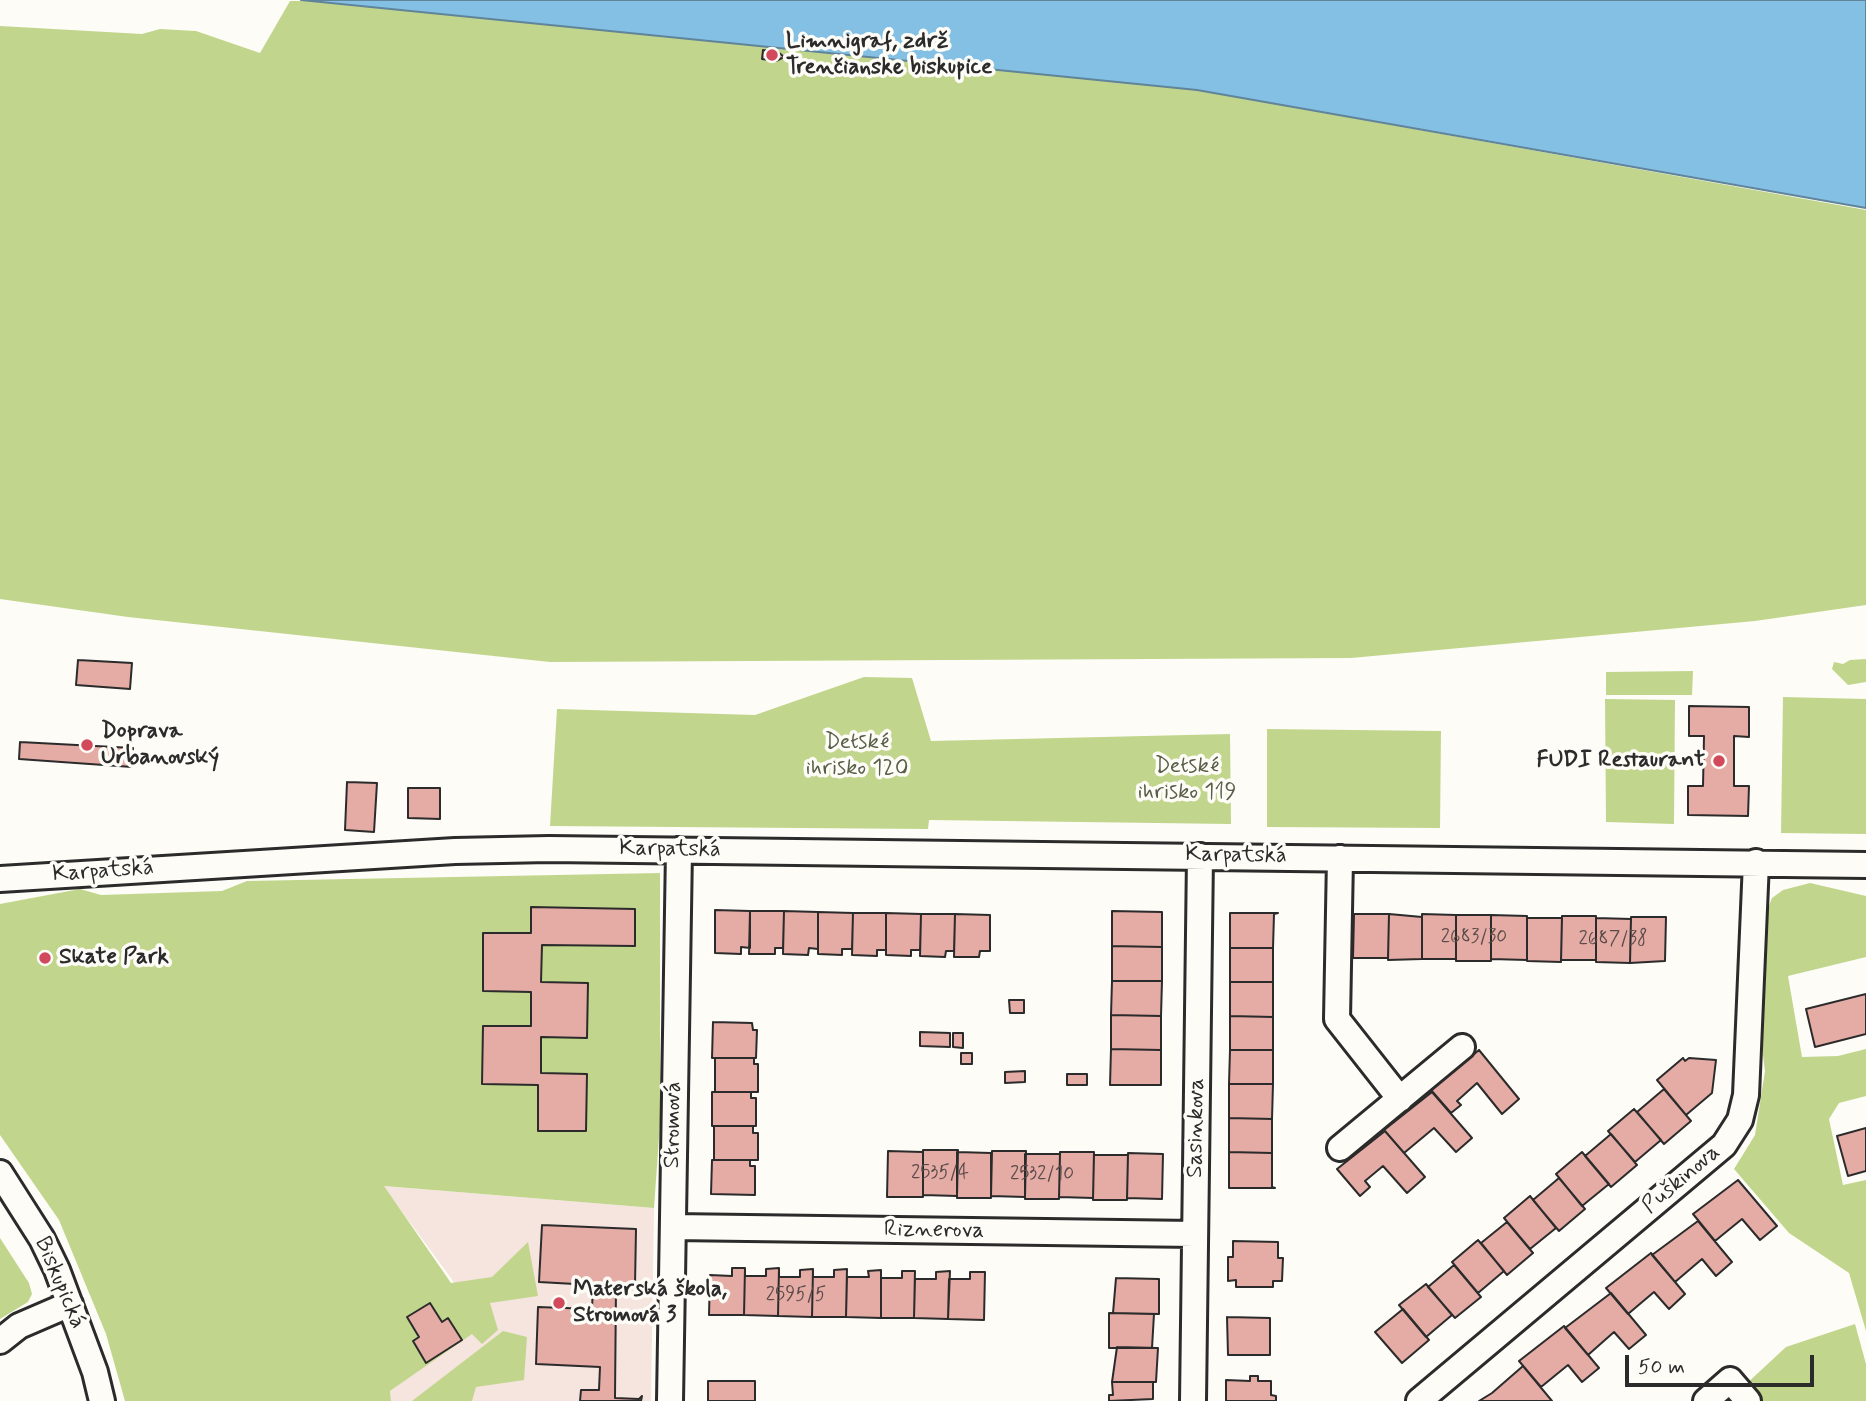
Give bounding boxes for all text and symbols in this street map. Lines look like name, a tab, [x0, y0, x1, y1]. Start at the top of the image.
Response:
place label: Limnigraf, zdrž Trenčianske biskupice	[786, 28, 992, 82]
marker: Limnigraf, zdrž Trenčianske biskupice	[764, 47, 780, 63]
place label: Doprava Urbanovský	[101, 718, 219, 772]
park label: Detské ihrisko 120	[806, 729, 908, 783]
marker: Doprava Urbanovský	[79, 737, 95, 753]
place label: FUDI Restaurant	[1536, 747, 1705, 775]
park label: Detské ihrisko 119	[1138, 753, 1236, 807]
marker: FUDI Restaurant	[1711, 753, 1727, 769]
street label: Karpatská	[619, 835, 721, 865]
street label: Karpatská	[1185, 841, 1287, 871]
street label: Karpatská	[51, 855, 155, 889]
house number: 2683/30	[1441, 927, 1507, 949]
house number: 2687/38	[1579, 929, 1647, 951]
place label: Skate Park	[59, 944, 169, 972]
marker: Skate Park	[37, 950, 53, 966]
street label: Sasinkova	[1182, 1078, 1212, 1178]
street label: Stromová	[659, 1081, 689, 1169]
street label: Puškinova	[1637, 1139, 1727, 1221]
house number: 2535/4	[911, 1163, 969, 1185]
house number: 2532/10	[1010, 1164, 1074, 1186]
street label: Riznerova	[884, 1216, 984, 1246]
street label: Biskupická	[27, 1233, 91, 1333]
place label: Materská škola, Stromová 3	[573, 1276, 727, 1330]
house number: 2595/5	[766, 1285, 826, 1307]
marker: Materská škola, Stromová 3	[551, 1295, 567, 1311]
scale bar	[1628, 1342, 1817, 1386]
text: 50 m	[1638, 1353, 1685, 1381]

